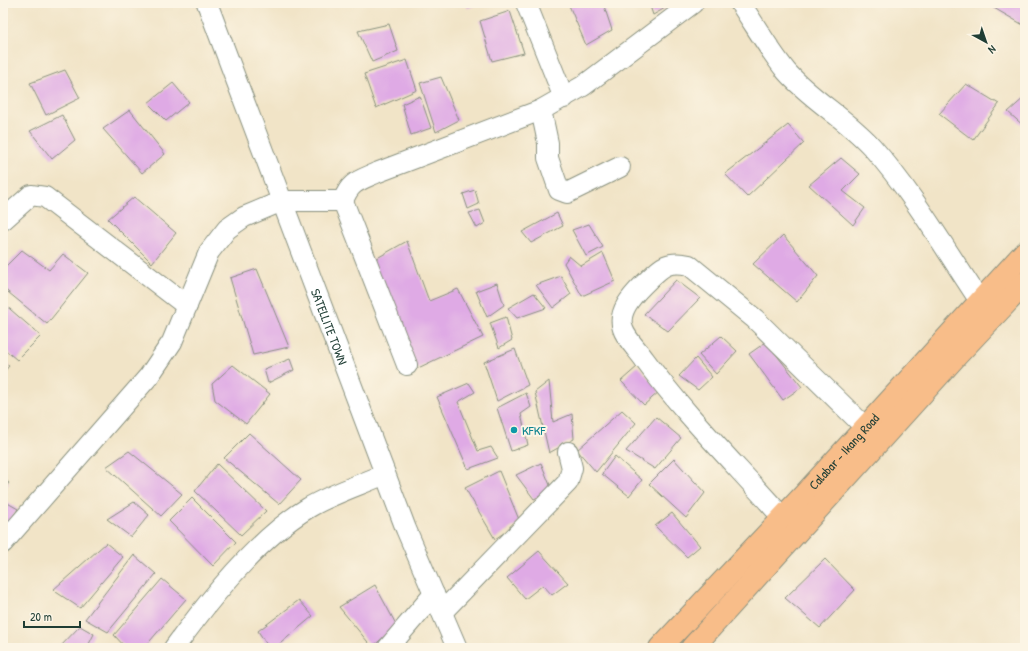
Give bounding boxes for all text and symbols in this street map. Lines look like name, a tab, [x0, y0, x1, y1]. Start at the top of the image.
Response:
north arrow	[966, 22, 1006, 62]
text: N	[986, 42, 999, 57]
street label: SATELLITE TOWN	[307, 286, 352, 367]
street label: Calabar - Ikang Road	[804, 409, 883, 493]
place label: KFKF	[522, 421, 546, 439]
marker: KFKF	[509, 425, 519, 435]
scale bar	[24, 603, 80, 629]
text: 20 m	[30, 608, 52, 625]

